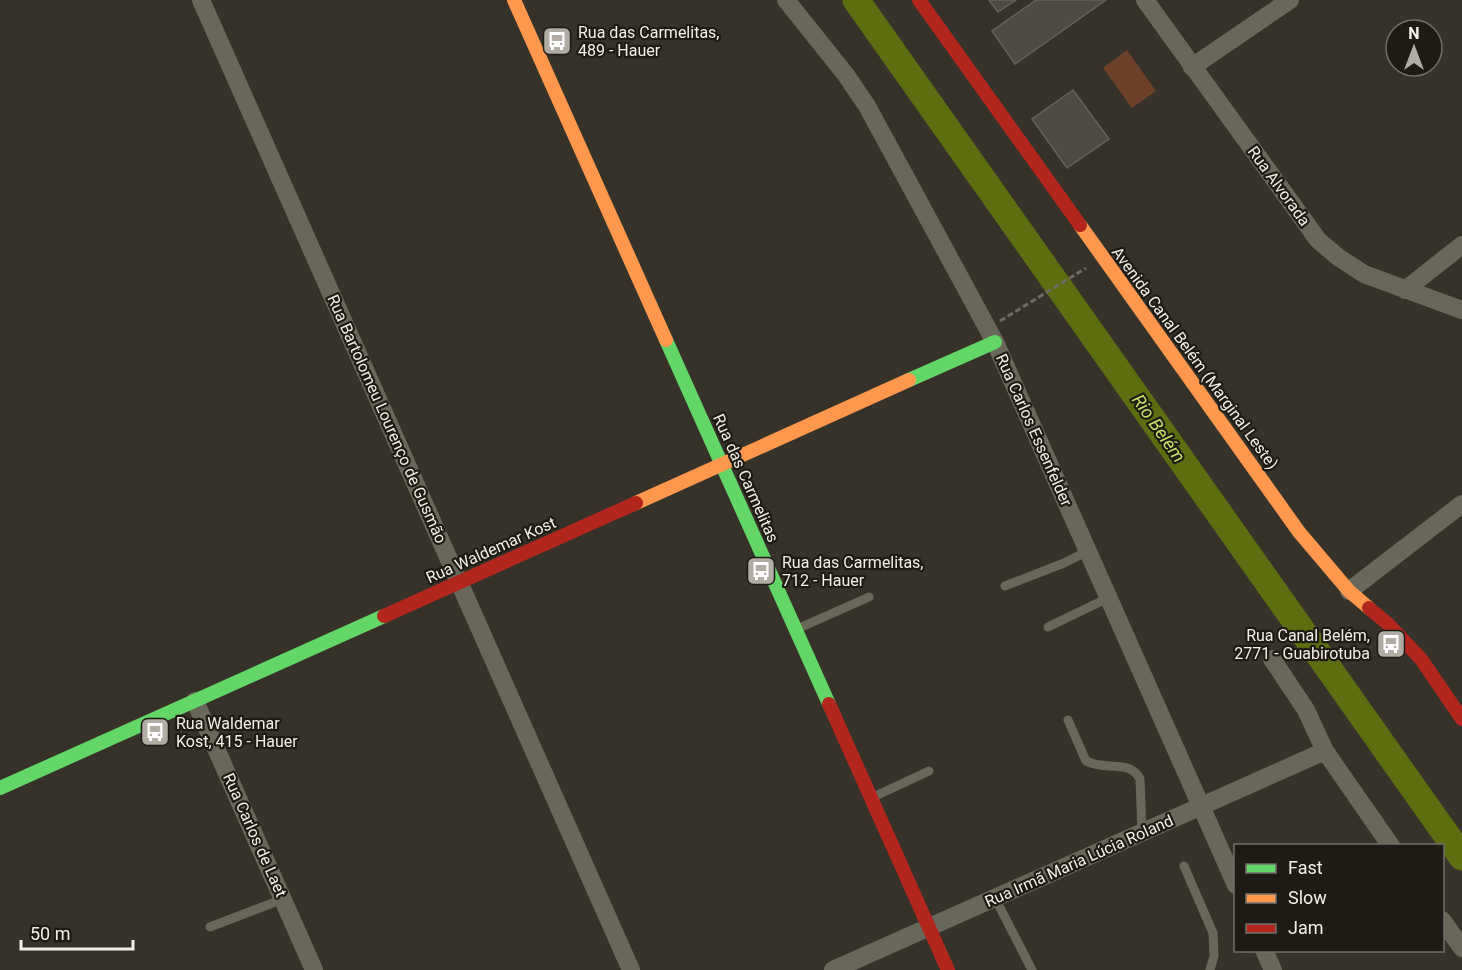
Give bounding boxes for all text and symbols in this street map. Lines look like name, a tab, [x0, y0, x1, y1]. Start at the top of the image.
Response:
north arrow	[1384, 18, 1444, 78]
place label: Rua das Carmelitas, 489 - Hauer	[578, 23, 719, 60]
text: N	[1408, 24, 1420, 43]
bus stop icon: Rua das Carmelitas, 489 - Hauer	[541, 25, 573, 57]
street label: Rua Alvorada	[1244, 142, 1314, 230]
street label: Avenida Canal Belém (Marginal Leste)	[1108, 243, 1282, 473]
street label: Rua Bartolomeu Lourenço de Gusmão	[323, 292, 451, 546]
street label: Rua Carlos Essenfelder	[992, 351, 1076, 510]
water label: Rio Belém	[1128, 390, 1190, 466]
street label: Rua das Carmelitas	[709, 411, 783, 545]
street label: Rua Waldemar Kost	[423, 513, 559, 587]
place label: Rua das Carmelitas, 712 - Hauer	[782, 553, 923, 590]
bus stop icon: Rua das Carmelitas, 712 - Hauer	[745, 555, 777, 587]
place label: Rua Canal Belém, 2771 - Guabirotuba	[1234, 626, 1370, 663]
bus stop icon: Rua Canal Belém, 2771 - Guabirotuba	[1375, 628, 1407, 660]
place label: Rua Waldemar Kost, 415 - Hauer	[176, 714, 298, 751]
bus stop icon: Rua Waldemar Kost, 415 - Hauer	[139, 716, 171, 748]
street label: Rua Carlos de Laet	[219, 770, 291, 900]
street label: Rua Irmã Maria Lúcia Roland	[982, 811, 1176, 911]
legend	[1234, 844, 1444, 952]
text: Fast	[1288, 857, 1323, 878]
text: Slow	[1288, 887, 1327, 908]
scale bar	[21, 913, 134, 951]
text: Jam	[1288, 917, 1324, 938]
text: 50 m	[30, 923, 70, 944]

